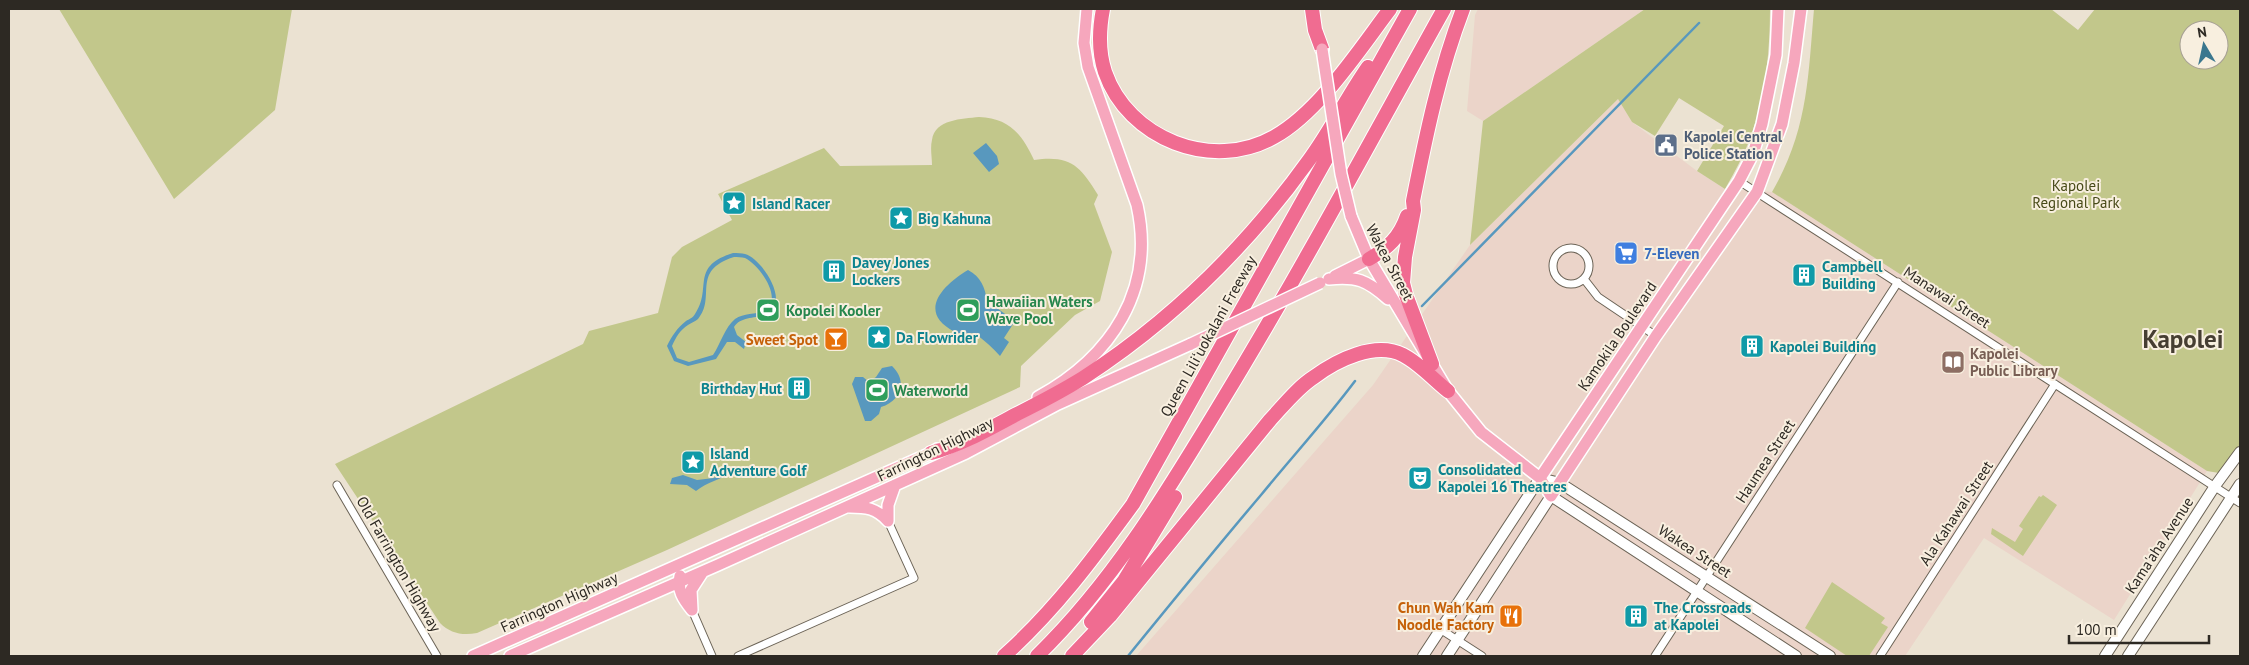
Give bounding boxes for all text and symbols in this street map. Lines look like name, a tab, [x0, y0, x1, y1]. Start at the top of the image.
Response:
north arrow	[2179, 20, 2229, 70]
text: N	[2196, 23, 2208, 42]
place label: Kapolei Central Police Station	[1684, 127, 1783, 163]
public building icon: Kapolei Central Police Station	[1653, 132, 1679, 158]
park label: Kapolei Regional Park	[2032, 176, 2121, 212]
place icon: Island Racer	[721, 190, 747, 216]
place label: Island Racer	[752, 194, 831, 213]
place icon: Big Kahuna	[888, 205, 914, 231]
place label: Big Kahuna	[918, 209, 991, 228]
street label: Wakea Street	[1362, 221, 1418, 303]
supermarket icon: 7-Eleven	[1613, 240, 1639, 266]
place label: 7-Eleven	[1644, 244, 1699, 263]
street label: Queen Liliʻuokalani Freeway	[1156, 252, 1260, 420]
place label: Davey Jones Lockers	[852, 253, 929, 289]
place label: Campbell Building	[1822, 257, 1883, 293]
building icon: Davey Jones Lockers	[821, 258, 847, 284]
building icon: Campbell Building	[1791, 262, 1817, 288]
street label: Manawai Street	[1900, 262, 1994, 332]
street label: Kamokila Boulevard	[1573, 278, 1661, 394]
place label: Hawaiian Waters Wave Pool	[986, 292, 1093, 328]
sports icon: Kopolei Kooler	[755, 297, 781, 323]
sports icon: Hawaiian Waters Wave Pool	[955, 297, 981, 323]
place label: Kopolei Kooler	[786, 301, 881, 320]
district label: Kapolei	[2142, 323, 2224, 355]
place icon: Da Flowrider	[866, 324, 892, 350]
bar icon: Sweet Spot	[823, 326, 849, 352]
place label: Da Flowrider	[896, 328, 979, 347]
place label: Sweet Spot	[746, 330, 819, 349]
building icon: Kapolei Building	[1739, 333, 1765, 359]
place label: Kapolei Building	[1770, 337, 1876, 356]
place label: Kapolei Public Library	[1970, 344, 2058, 380]
library icon: Kapolei Public Library	[1940, 349, 1966, 375]
building icon: Birthday Hut	[786, 375, 812, 401]
sports icon: Waterworld	[864, 377, 890, 403]
place label: Birthday Hut	[701, 379, 783, 398]
place label: Waterworld	[894, 381, 968, 400]
street label: Farrington Highway	[874, 413, 996, 485]
street label: Haumea Street	[1731, 416, 1799, 506]
place label: Island Adventure Golf	[710, 444, 807, 480]
place icon: Island Adventure Golf	[680, 449, 706, 475]
street label: Ala Kahawai Street	[1915, 457, 1997, 569]
place label: Consolidated Kapolei 16 Theatres	[1438, 460, 1567, 496]
theatre icon: Consolidated Kapolei 16 Theatres	[1407, 465, 1433, 491]
street label: Old Farrington Highway	[352, 493, 446, 635]
street label: Kama'aha Avenue	[2121, 493, 2197, 597]
street label: Wakea Street	[1655, 520, 1735, 582]
street label: Farrington Highway	[497, 568, 621, 636]
place label: Chun Wah Kam Noodle Factory	[1397, 598, 1495, 634]
place label: The Crossroads at Kapolei	[1654, 598, 1751, 634]
restaurant icon: Chun Wah Kam Noodle Factory	[1498, 603, 1524, 629]
building icon: The Crossroads at Kapolei	[1623, 603, 1649, 629]
scale bar	[2069, 612, 2209, 644]
text: 100 m	[2076, 620, 2117, 639]

